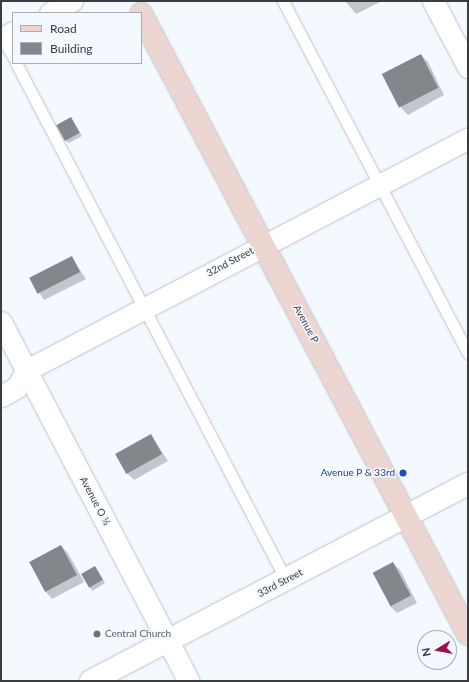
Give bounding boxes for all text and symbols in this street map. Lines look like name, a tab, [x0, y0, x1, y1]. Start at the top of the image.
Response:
legend	[12, 12, 142, 64]
text: Road	[50, 21, 77, 36]
text: Building	[50, 41, 93, 56]
street label: 32nd Street	[204, 245, 256, 279]
street label: Avenue P	[291, 303, 321, 345]
place label: Avenue P & 33rd	[320, 467, 395, 479]
marker: Avenue P & 33rd	[398, 468, 408, 478]
street label: Avenue O ½	[77, 475, 113, 527]
street label: 33rd Street	[255, 566, 305, 600]
place label: Central Church	[105, 628, 171, 640]
marker: Central Church	[92, 629, 102, 639]
north arrow	[417, 630, 457, 670]
text: N	[419, 647, 433, 658]

